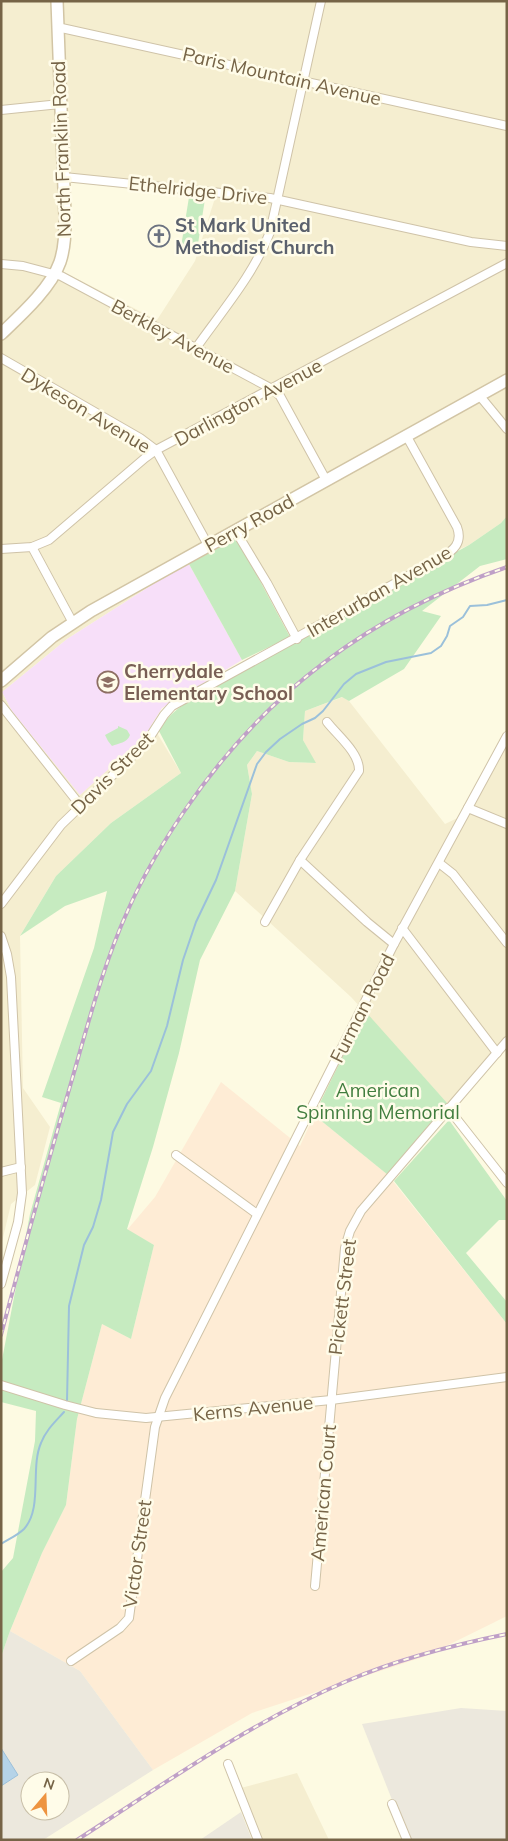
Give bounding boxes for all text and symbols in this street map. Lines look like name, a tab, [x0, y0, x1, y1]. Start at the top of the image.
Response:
street label: Paris Mountain Avenue	[180, 41, 384, 111]
street label: North Franklin Road	[46, 60, 76, 238]
street label: Ethelridge Drive	[128, 171, 268, 209]
place label: St Mark United Methodist Church	[175, 213, 335, 259]
church icon: St Mark United Methodist Church	[147, 224, 171, 248]
street label: Berkley Avenue	[107, 294, 239, 378]
street label: Darlington Avenue	[170, 353, 326, 451]
street label: Dykeson Avenue	[17, 362, 155, 458]
street label: Perry Road	[200, 489, 298, 557]
street label: Interurban Avenue	[303, 540, 455, 642]
place label: Cherrydale Elementary School	[124, 659, 293, 705]
school or university icon: Cherrydale Elementary School	[96, 670, 120, 694]
street label: Davis Street	[66, 726, 159, 819]
street label: Furman Road	[324, 950, 400, 1066]
park label: American Spinning Memorial	[296, 1078, 460, 1124]
street label: Pickett Street	[323, 1237, 361, 1356]
street label: Kerns Avenue	[192, 1390, 314, 1426]
street label: American Court	[305, 1423, 341, 1562]
street label: Victor Street	[118, 1498, 157, 1610]
north arrow	[20, 1771, 70, 1821]
text: N	[41, 1773, 57, 1794]

